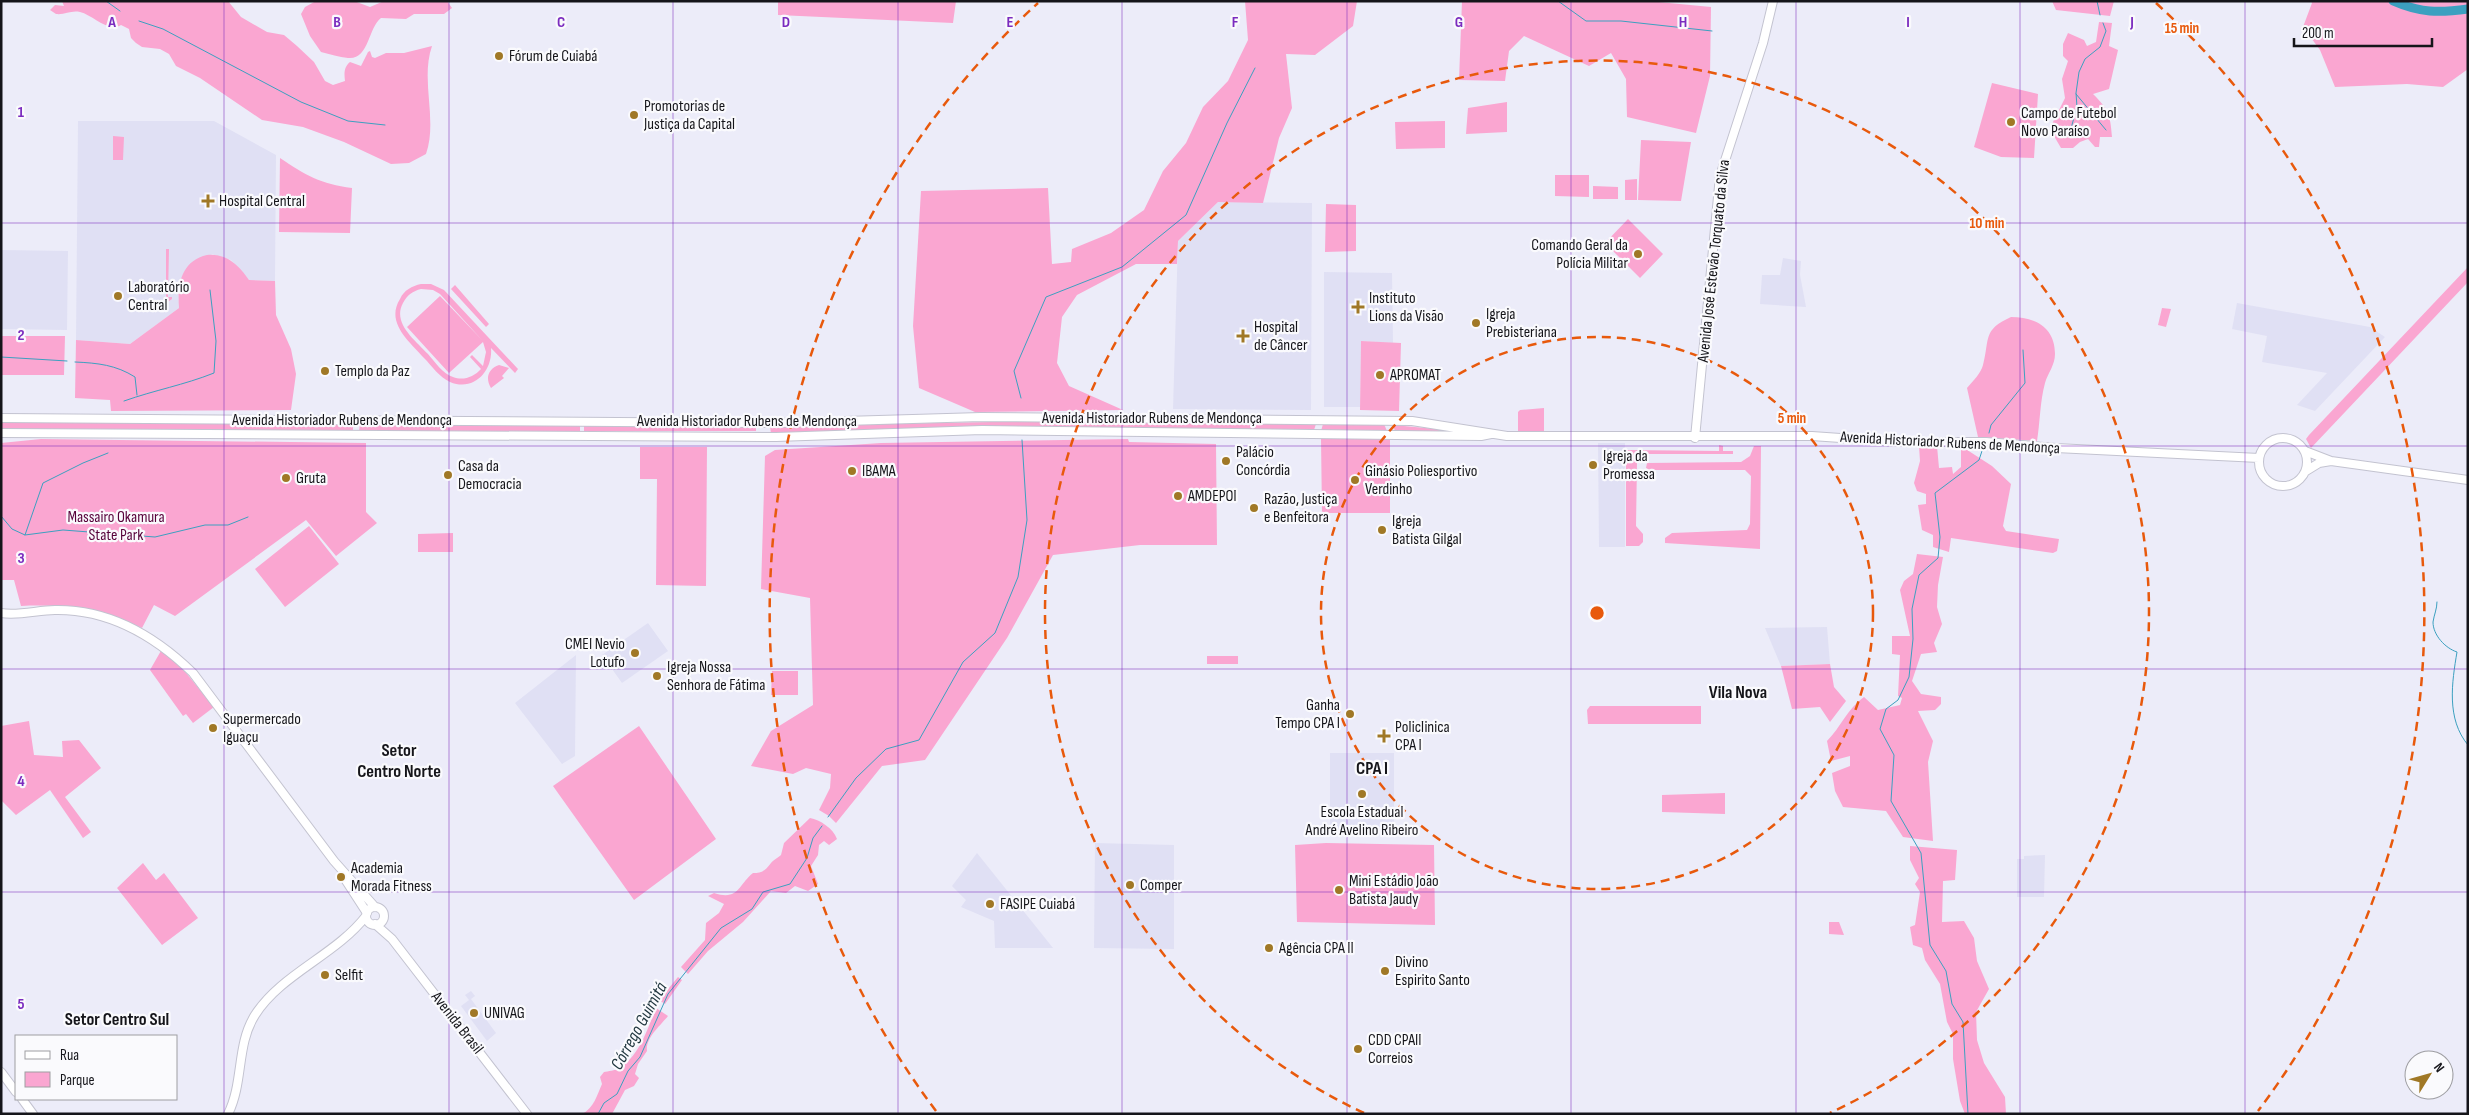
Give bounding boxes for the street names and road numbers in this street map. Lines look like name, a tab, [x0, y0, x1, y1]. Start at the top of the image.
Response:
street label: Avenida José Estevão Torquato da Silva	[1694, 159, 1734, 364]
street label: Avenida Historiador Rubens de Mendonça	[1041, 409, 1262, 428]
street label: Avenida Historiador Rubens de Mendonça	[231, 411, 452, 430]
street label: Avenida Historiador Rubens de Mendonça	[636, 412, 857, 431]
street label: Avenida Historiador Rubens de Mendonça	[1839, 428, 2060, 458]
street label: Avenida Brasil	[426, 987, 487, 1058]

